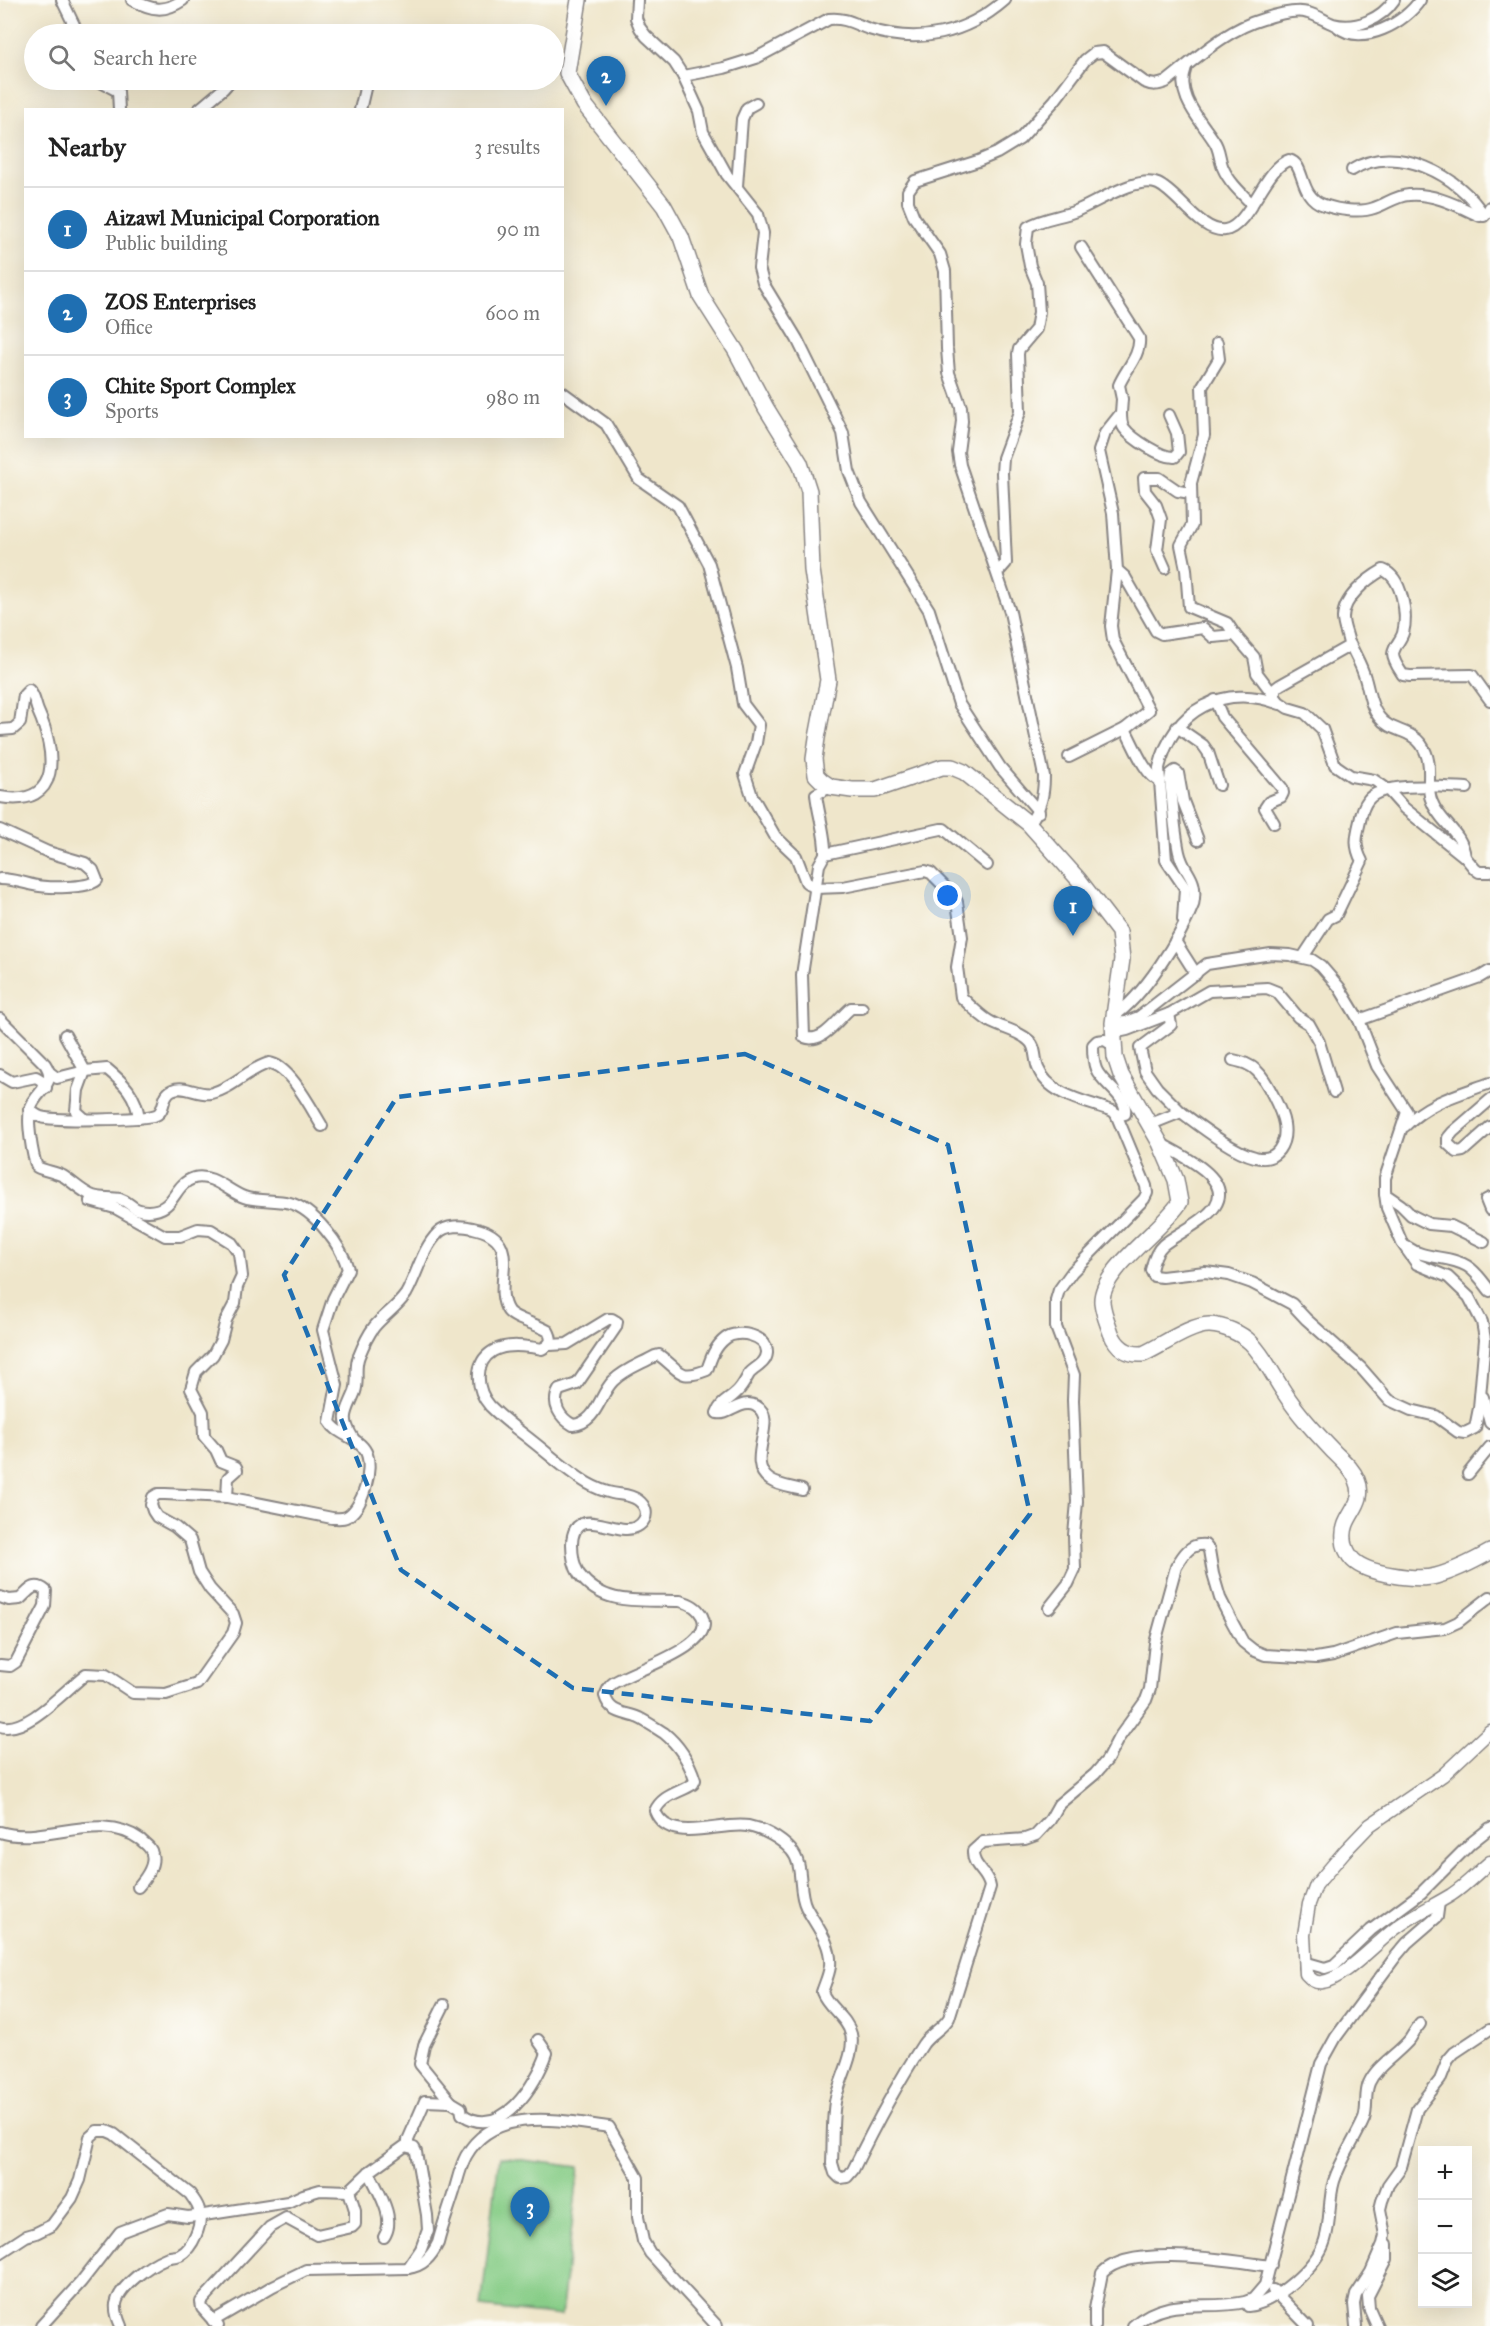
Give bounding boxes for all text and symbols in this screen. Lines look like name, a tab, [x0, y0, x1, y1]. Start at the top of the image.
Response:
search box	[24, 24, 564, 90]
icon: search	[45, 41, 78, 74]
text: Search here	[93, 44, 197, 71]
pin: 2	[586, 57, 626, 106]
text: Nearby	[48, 131, 126, 163]
text: 3 results	[474, 135, 540, 159]
text: Aizawl Municipal Corporation	[105, 204, 380, 231]
text: 1	[64, 217, 71, 241]
text: 90 m	[497, 217, 540, 241]
text: Public building	[105, 231, 227, 255]
text: ZOS Enterprises	[105, 288, 256, 315]
text: 2	[63, 301, 72, 325]
text: 600 m	[485, 301, 540, 325]
text: Office	[105, 315, 153, 339]
text: Chite Sport Complex	[105, 372, 296, 399]
text: 3	[64, 385, 72, 409]
text: 980 m	[486, 385, 540, 409]
text: Sports	[105, 399, 159, 423]
your location	[933, 881, 962, 910]
pin: 1	[1054, 886, 1092, 936]
map controls	[1418, 2146, 1472, 2308]
button: +	[1418, 2146, 1472, 2200]
pin: 3	[510, 2188, 550, 2237]
button: −	[1418, 2200, 1472, 2254]
button: layers	[1418, 2254, 1472, 2308]

